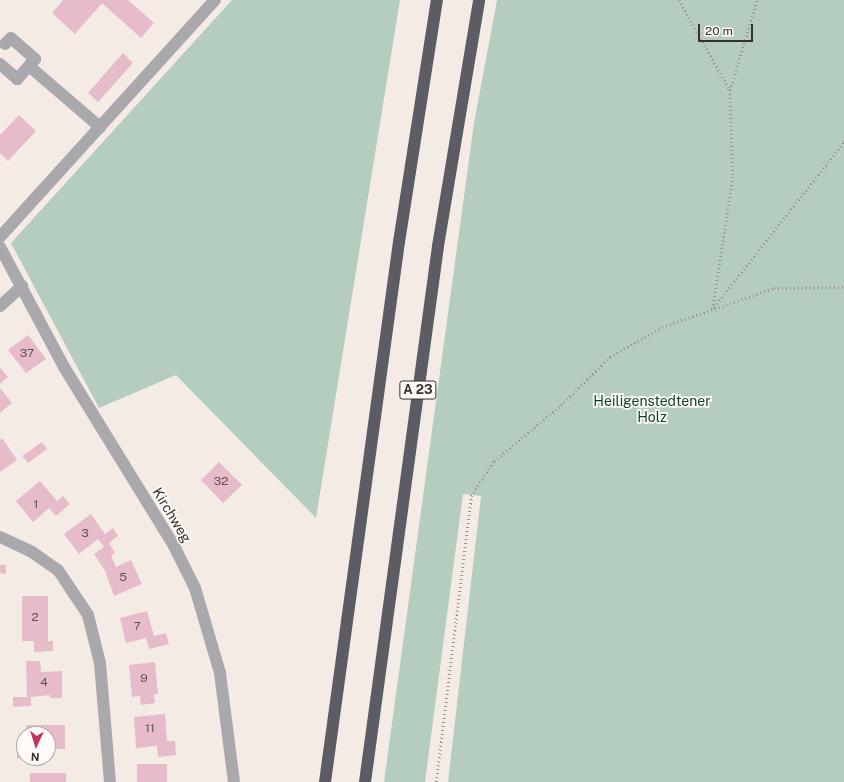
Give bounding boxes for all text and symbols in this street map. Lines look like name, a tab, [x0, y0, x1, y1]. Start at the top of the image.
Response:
scale bar	[700, 16, 755, 42]
text: 20 m	[705, 24, 733, 38]
house number: 37	[20, 347, 34, 361]
road number: A 23	[399, 379, 437, 401]
park label: Heiligenstedtener Holz	[593, 393, 711, 426]
house number: 32	[214, 475, 228, 489]
street label: Kirchweg	[149, 484, 195, 546]
house number: 1	[34, 498, 38, 512]
house number: 3	[81, 527, 89, 541]
house number: 5	[119, 571, 127, 585]
house number: 2	[31, 611, 39, 625]
house number: 7	[133, 620, 141, 634]
house number: 9	[140, 672, 148, 686]
house number: 4	[40, 676, 48, 690]
house number: 11	[145, 722, 155, 736]
north arrow	[16, 726, 56, 766]
text: N	[31, 751, 40, 763]

